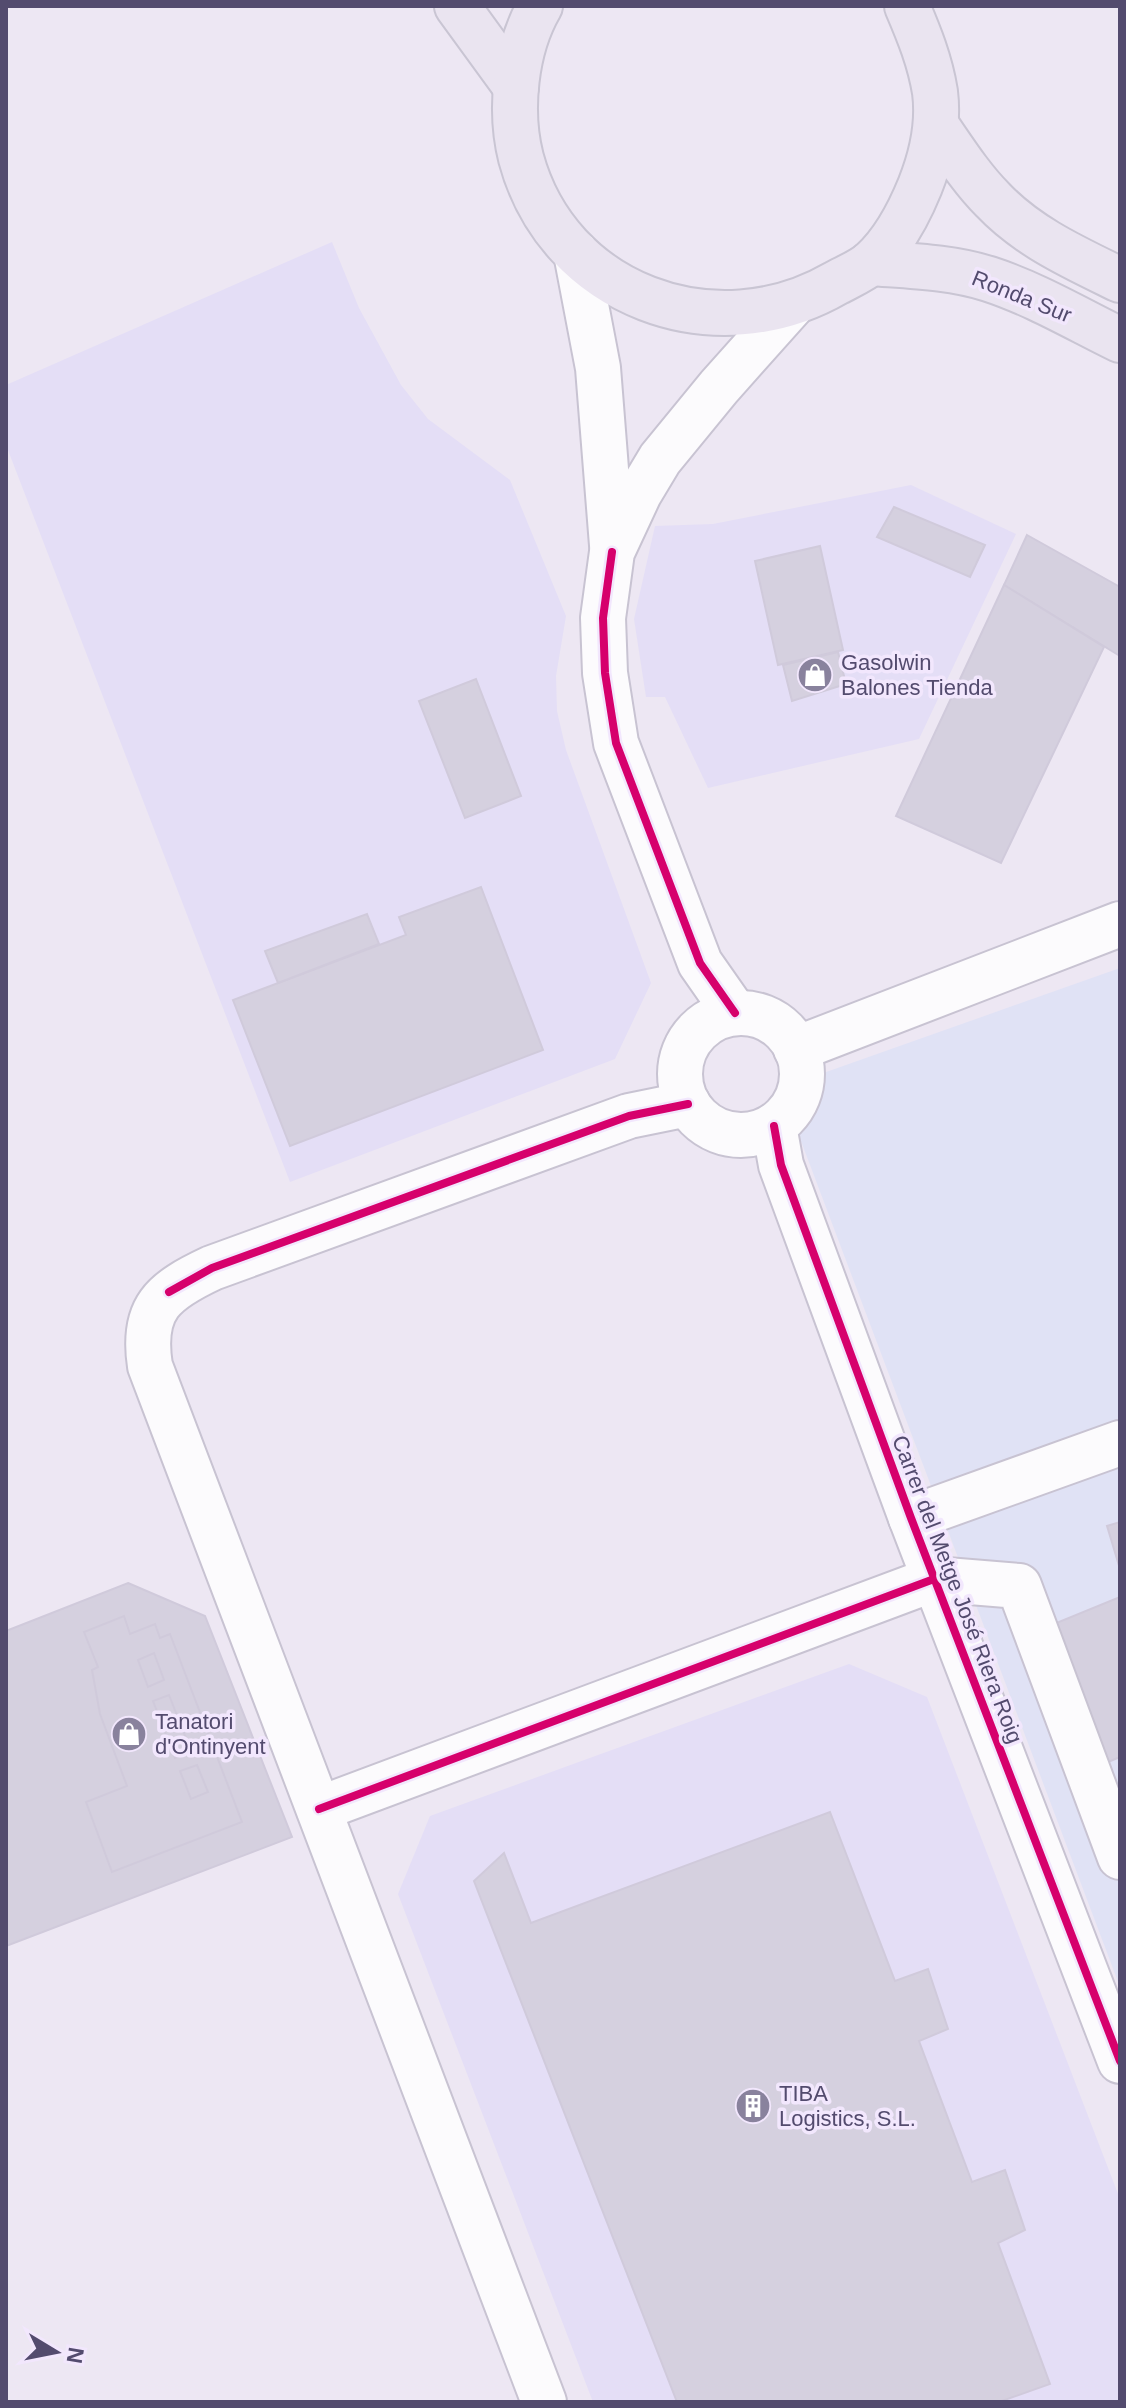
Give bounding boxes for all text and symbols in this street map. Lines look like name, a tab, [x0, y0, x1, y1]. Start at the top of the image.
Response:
street label: Ronda Sur	[968, 265, 1075, 328]
place label: Gasolwin Balones Tienda	[841, 650, 993, 700]
shop icon: Gasolwin Balones Tienda	[796, 656, 834, 694]
street label: Carrer del Metge José Riera Roig	[887, 1432, 1028, 1747]
place label: Tanatori d'Ontinyent	[155, 1709, 266, 1759]
shop icon: Tanatori d'Ontinyent	[110, 1715, 148, 1753]
place label: TIBA Logistics, S.L.	[779, 2081, 916, 2131]
building icon: TIBA Logistics, S.L.	[734, 2087, 772, 2125]
north arrow	[16, 2312, 96, 2392]
text: N	[62, 2345, 89, 2365]

